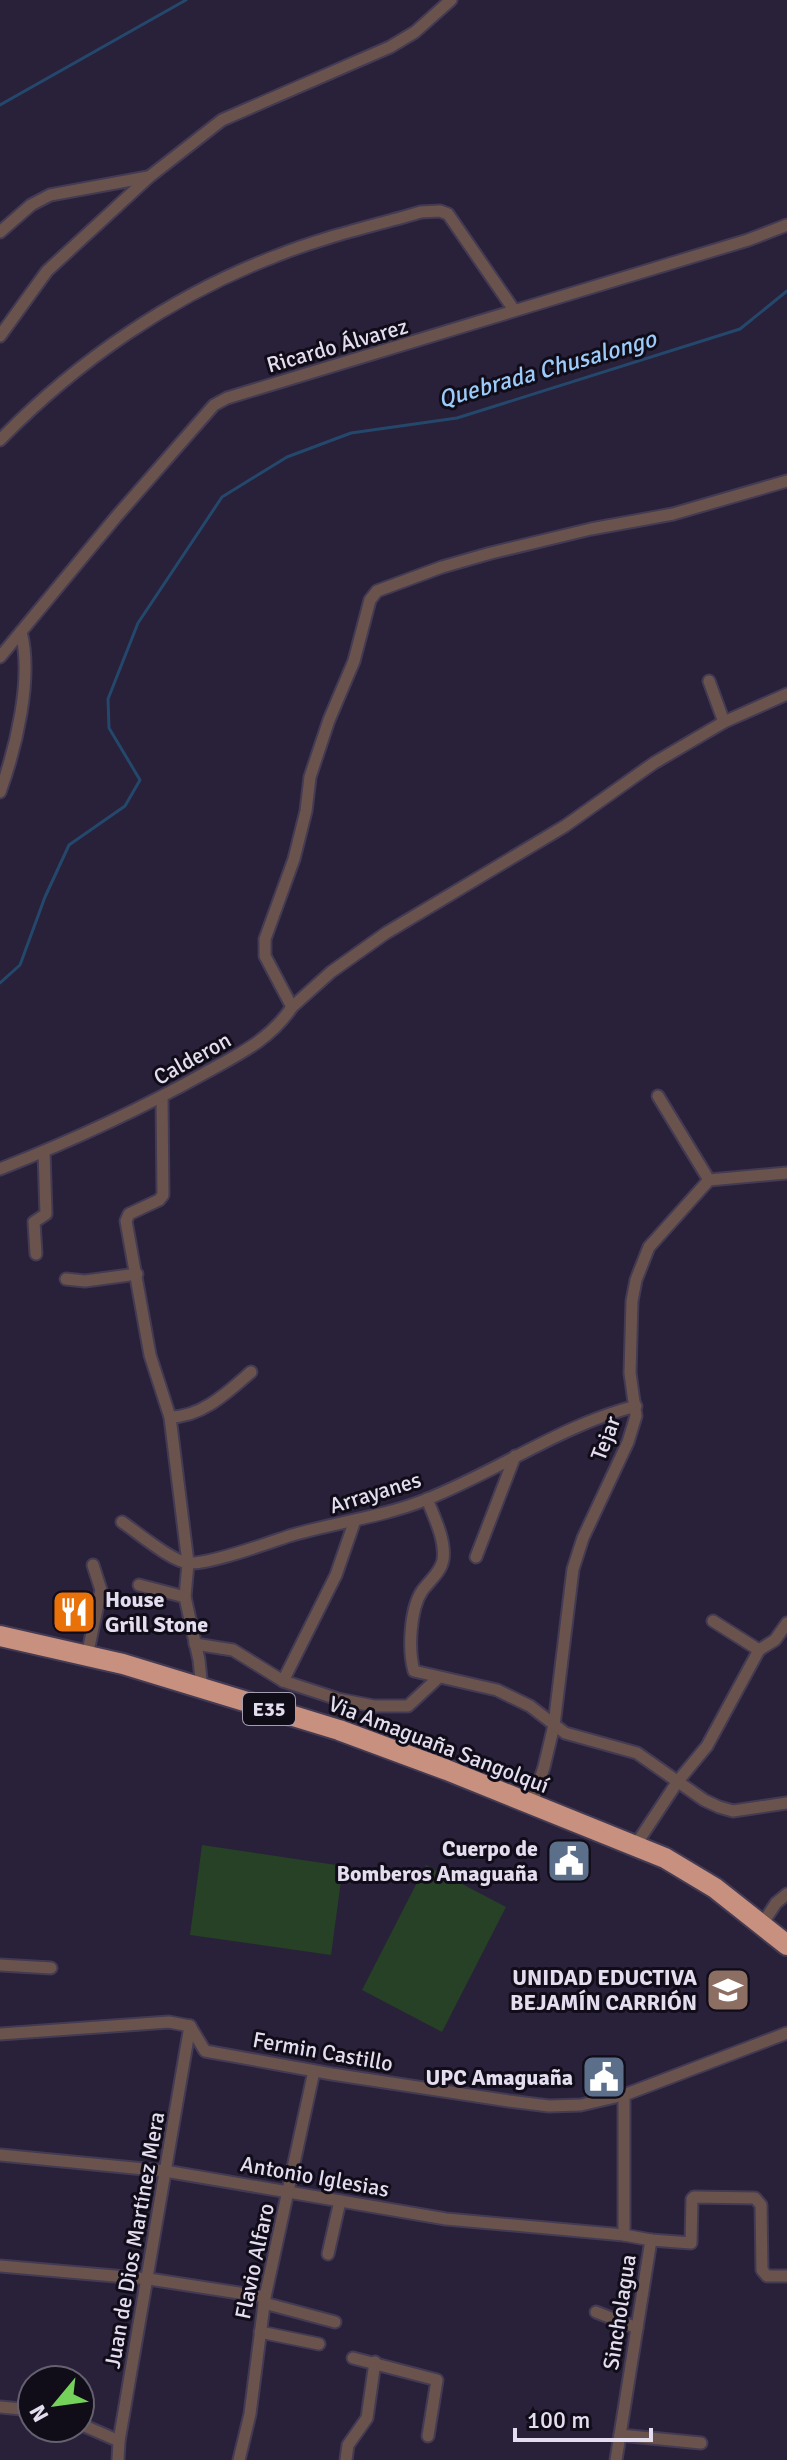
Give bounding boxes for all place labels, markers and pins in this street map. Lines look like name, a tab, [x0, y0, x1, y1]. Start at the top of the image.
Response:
place label: House Grill Stone	[105, 1586, 208, 1638]
restaurant icon: House Grill Stone	[50, 1588, 98, 1636]
place label: Cuerpo de Bomberos Amaguaña	[337, 1835, 538, 1887]
public building icon: Cuerpo de Bomberos Amaguaña	[545, 1837, 593, 1885]
place label: UNIDAD EDUCTIVA BEJAMÍN CARRIÓN	[510, 1964, 697, 2016]
school or university icon: UNIDAD EDUCTIVA BEJAMÍN CARRIÓN	[704, 1966, 752, 2014]
public building icon: UPC Amaguaña	[580, 2053, 628, 2101]
place label: UPC Amaguaña	[425, 2064, 573, 2091]

